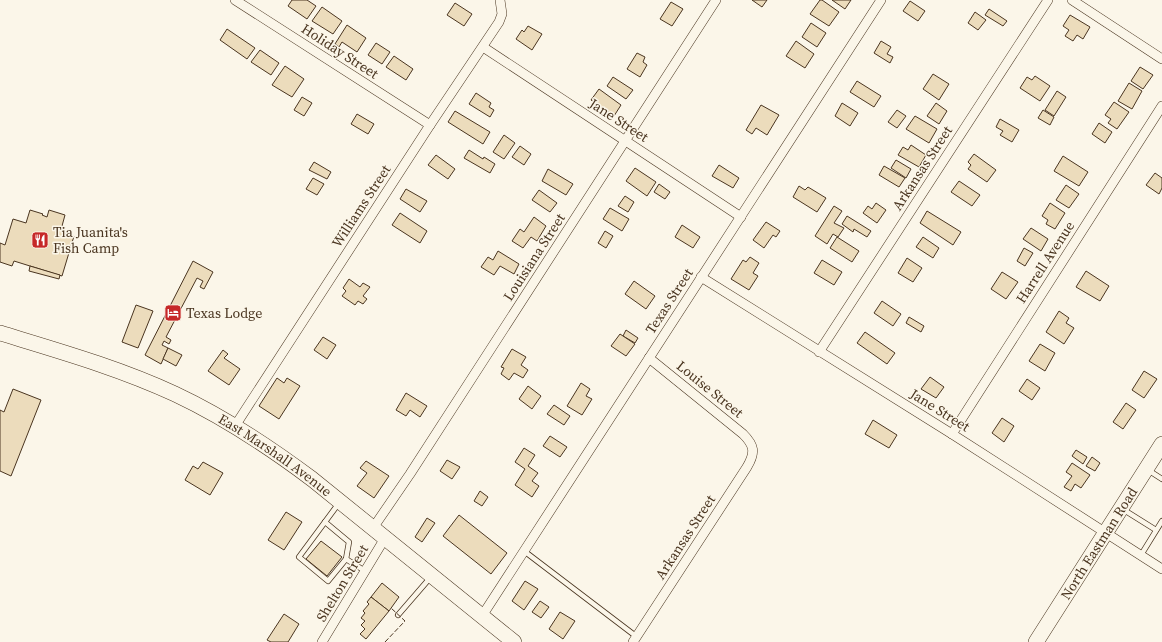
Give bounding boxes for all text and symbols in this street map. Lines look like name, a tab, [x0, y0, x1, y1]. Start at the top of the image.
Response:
street label: Holiday Street	[298, 19, 383, 84]
street label: Jane Street	[585, 93, 653, 147]
street label: Arkansas Street	[887, 122, 957, 214]
street label: Williams Street	[327, 160, 396, 251]
street label: Louisiana Street	[498, 209, 570, 305]
street label: Harrell Avenue	[1011, 217, 1079, 307]
place label: Tia Juanita's Fish Camp	[53, 222, 128, 258]
restaurant icon: Tia Juanita's Fish Camp	[30, 230, 50, 250]
street label: Texas Street	[640, 264, 698, 338]
hotel icon: Texas Lodge	[163, 303, 183, 323]
place label: Texas Lodge	[186, 303, 262, 323]
street label: Louise Street	[672, 356, 748, 423]
street label: Jane Street	[905, 383, 974, 436]
street label: East Marshall Avenue	[215, 409, 336, 501]
street label: North Eastman Road	[1056, 483, 1142, 603]
street label: Arkansas Street	[650, 491, 720, 583]
street label: Shelton Street	[311, 540, 373, 625]

